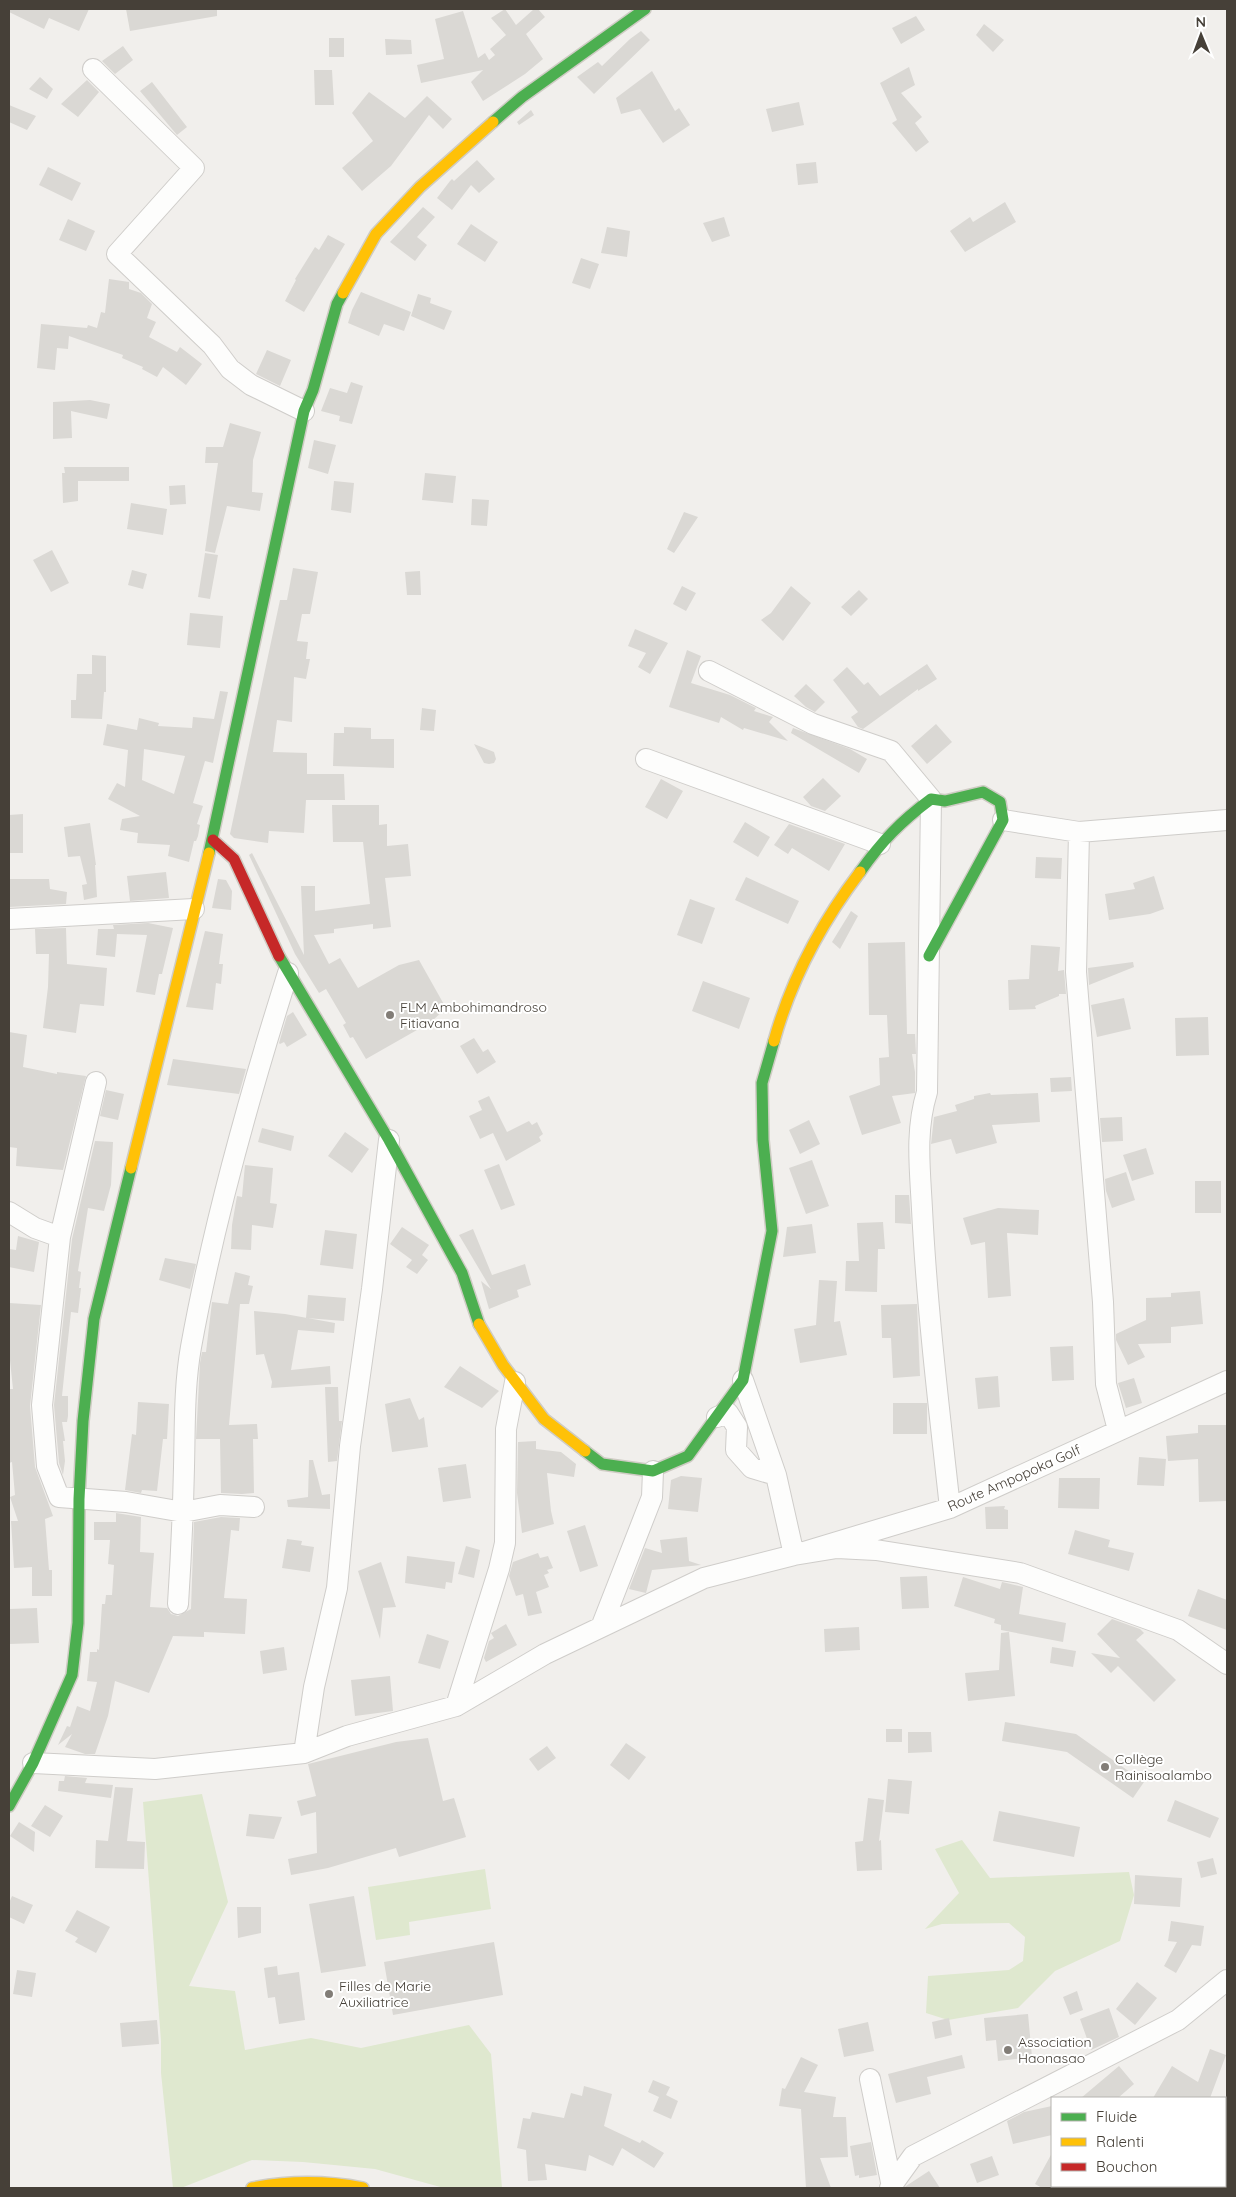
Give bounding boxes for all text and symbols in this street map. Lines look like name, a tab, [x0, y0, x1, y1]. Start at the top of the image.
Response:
north arrow	[1176, 10, 1226, 60]
text: N	[1195, 13, 1206, 31]
place label: FLM Ambohimandroso Fitiavana	[400, 998, 547, 1032]
marker: FLM Ambohimandroso Fitiavana	[384, 1009, 396, 1021]
street label: Route Ampopoka Golf	[945, 1440, 1083, 1516]
place label: Collège Rainisoalambo	[1115, 1750, 1212, 1784]
marker: Collège Rainisoalambo	[1099, 1761, 1111, 1773]
place label: Filles de Marie Auxiliatrice	[339, 1977, 431, 2011]
marker: Filles de Marie Auxiliatrice	[323, 1988, 335, 2000]
place label: Association Haonasao	[1018, 2033, 1092, 2067]
marker: Association Haonasao	[1002, 2044, 1014, 2056]
legend	[1051, 2097, 1226, 2187]
text: Fluide	[1096, 2107, 1137, 2126]
text: Ralenti	[1096, 2132, 1144, 2151]
text: Bouchon	[1096, 2157, 1157, 2176]

